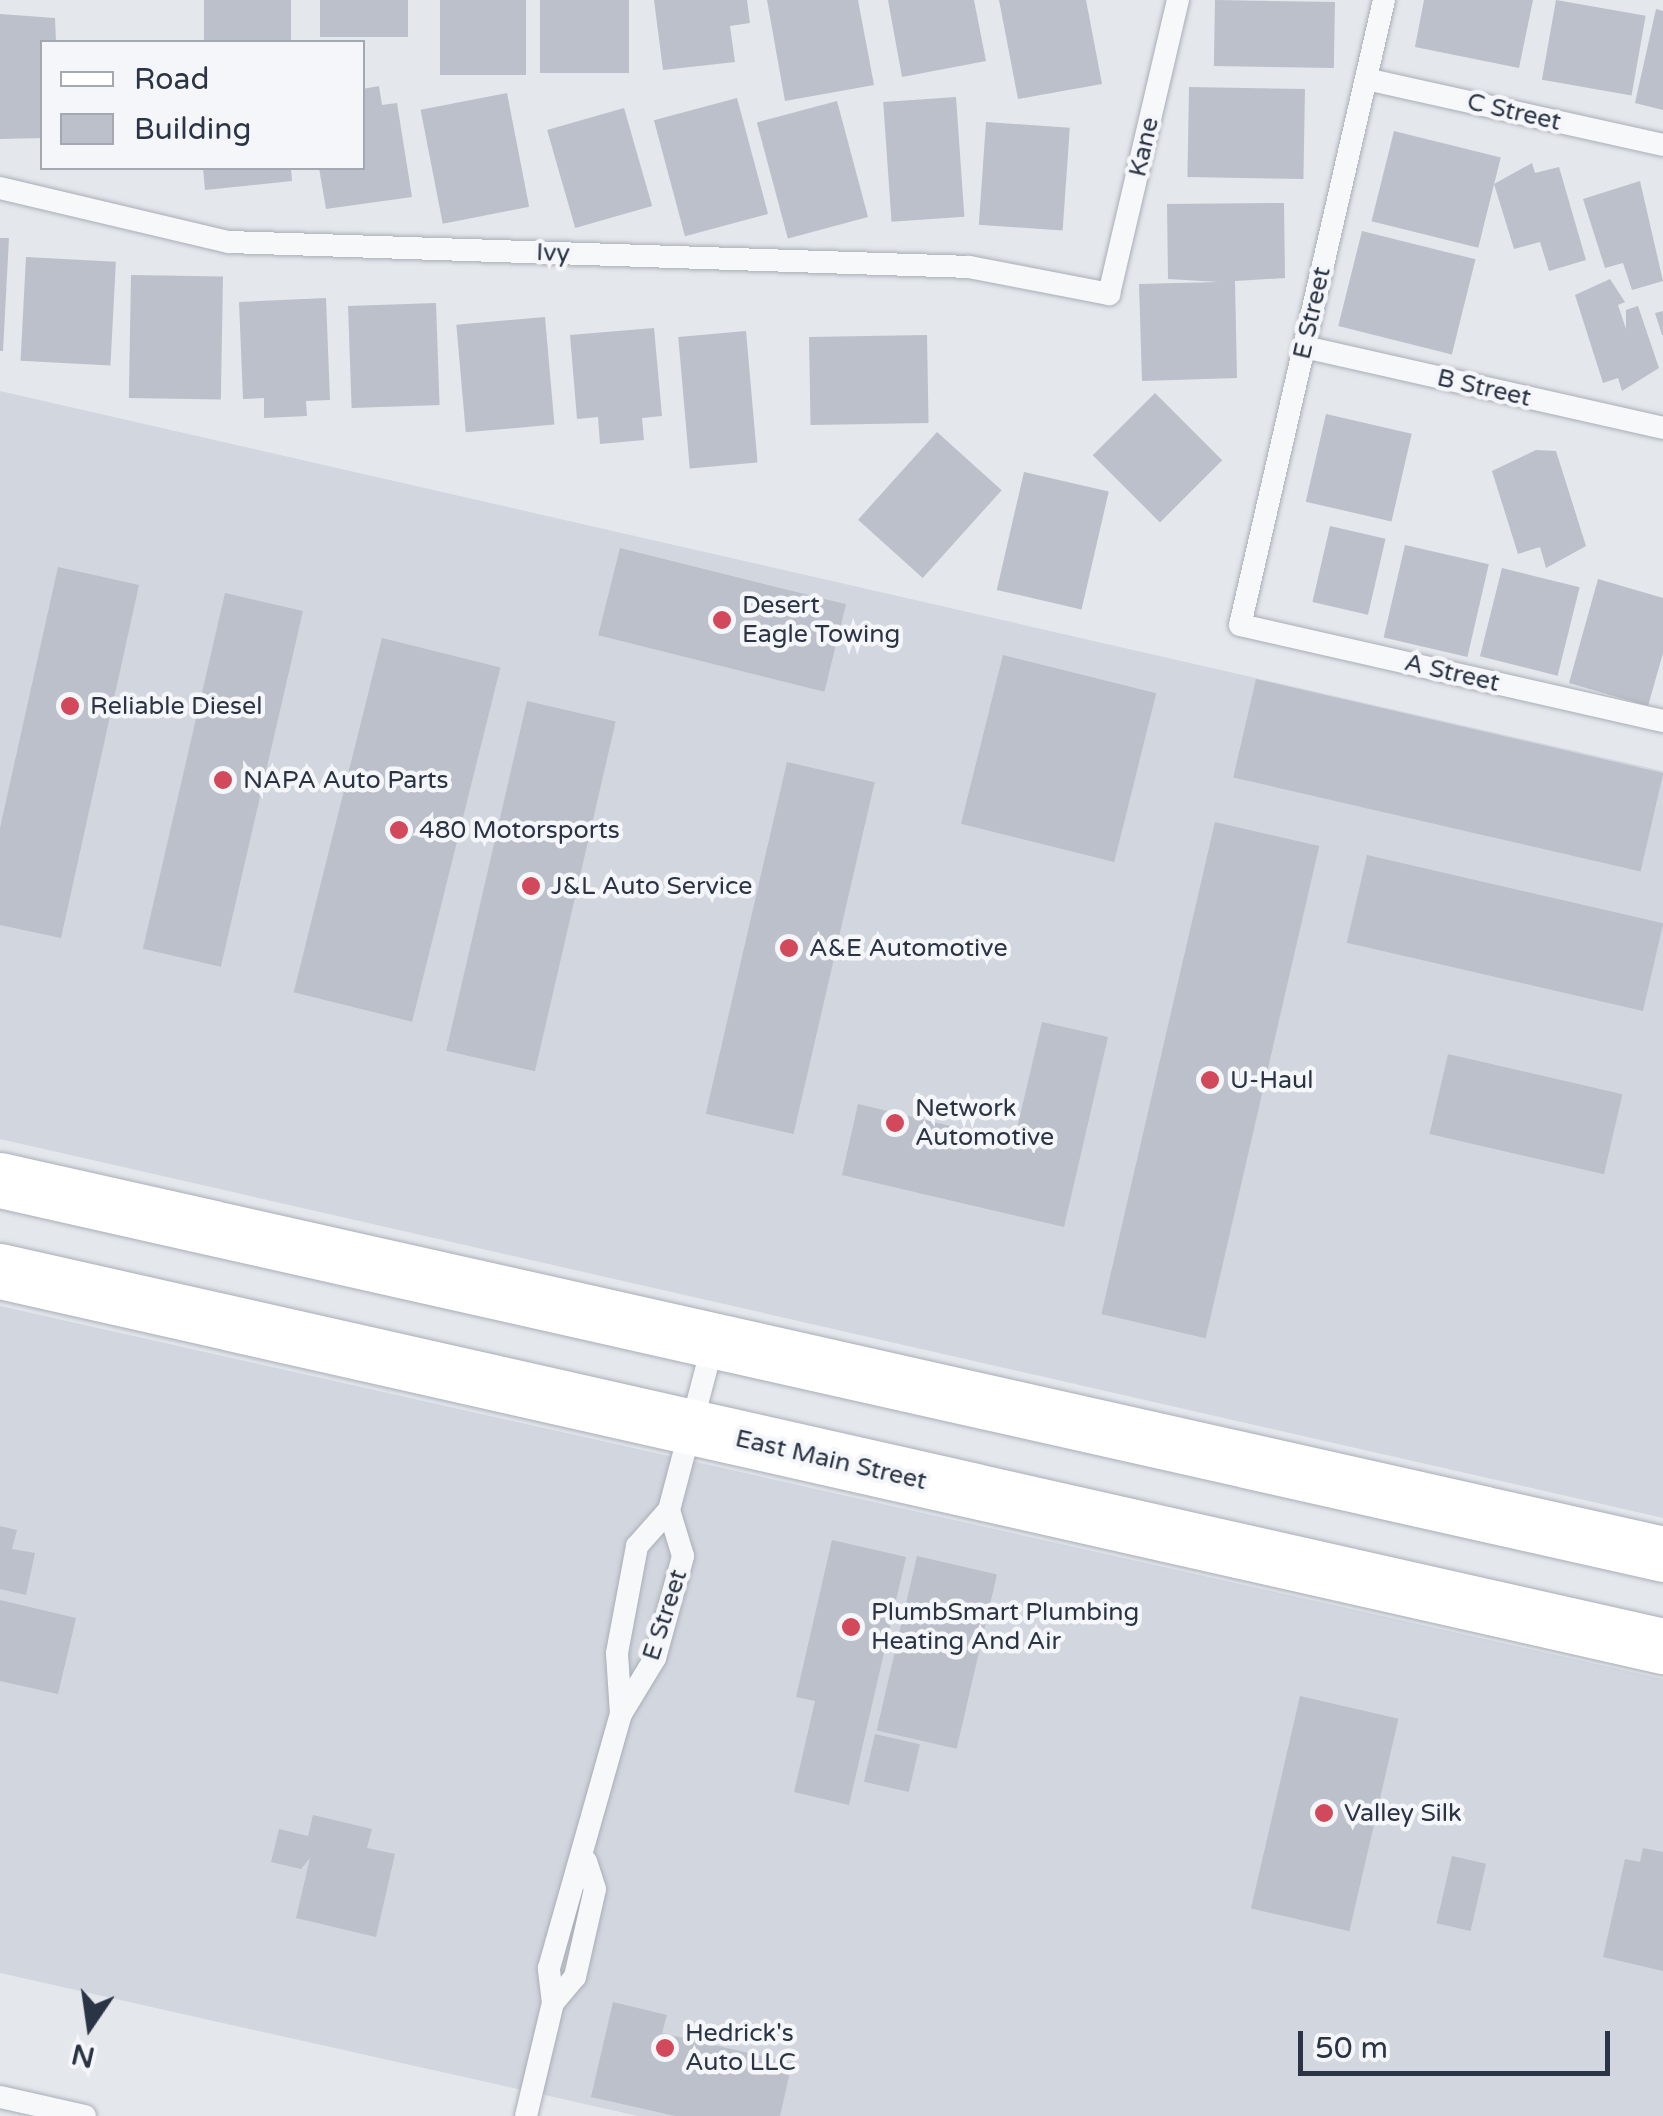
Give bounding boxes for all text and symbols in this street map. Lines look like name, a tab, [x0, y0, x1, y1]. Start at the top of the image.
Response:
legend	[40, 40, 365, 170]
text: Road	[134, 61, 209, 98]
street label: C Street	[1464, 87, 1564, 137]
text: Building	[134, 111, 251, 148]
street label: Kane	[1123, 114, 1165, 180]
street label: Ivy	[536, 237, 570, 269]
street label: E Street	[1287, 264, 1337, 362]
street label: B Street	[1434, 363, 1534, 413]
place label: Desert Eagle Towing	[742, 591, 900, 650]
marker: Desert Eagle Towing	[711, 609, 733, 631]
street label: A Street	[1402, 648, 1502, 698]
place label: Reliable Diesel	[90, 691, 262, 721]
marker: Reliable Diesel	[59, 695, 81, 717]
place label: NAPA Auto Parts	[243, 765, 448, 795]
marker: NAPA Auto Parts	[212, 769, 234, 791]
place label: 480 Motorsports	[419, 815, 620, 845]
marker: 480 Motorsports	[388, 819, 410, 841]
place label: J&L Auto Service	[551, 871, 752, 901]
marker: J&L Auto Service	[520, 875, 542, 897]
place label: A&E Automotive	[809, 933, 1008, 963]
marker: A&E Automotive	[778, 937, 800, 959]
place label: U-Haul	[1230, 1065, 1313, 1095]
marker: U-Haul	[1199, 1069, 1221, 1091]
place label: Network Automotive	[915, 1094, 1054, 1153]
marker: Network Automotive	[884, 1112, 906, 1134]
street label: East Main Street	[732, 1423, 930, 1497]
street label: E Street	[636, 1566, 694, 1664]
place label: PlumbSmart Plumbing Heating And Air	[871, 1598, 1139, 1657]
marker: PlumbSmart Plumbing Heating And Air	[840, 1616, 862, 1638]
place label: Valley Silk	[1344, 1798, 1462, 1828]
marker: Valley Silk	[1313, 1802, 1335, 1824]
north arrow	[40, 1976, 140, 2076]
scale bar	[1303, 2011, 1616, 2073]
place label: Hedrick's Auto LLC	[685, 2019, 796, 2078]
text: 50 m	[1315, 2030, 1388, 2067]
text: N	[68, 2036, 98, 2074]
marker: Hedrick's Auto LLC	[654, 2037, 676, 2059]

